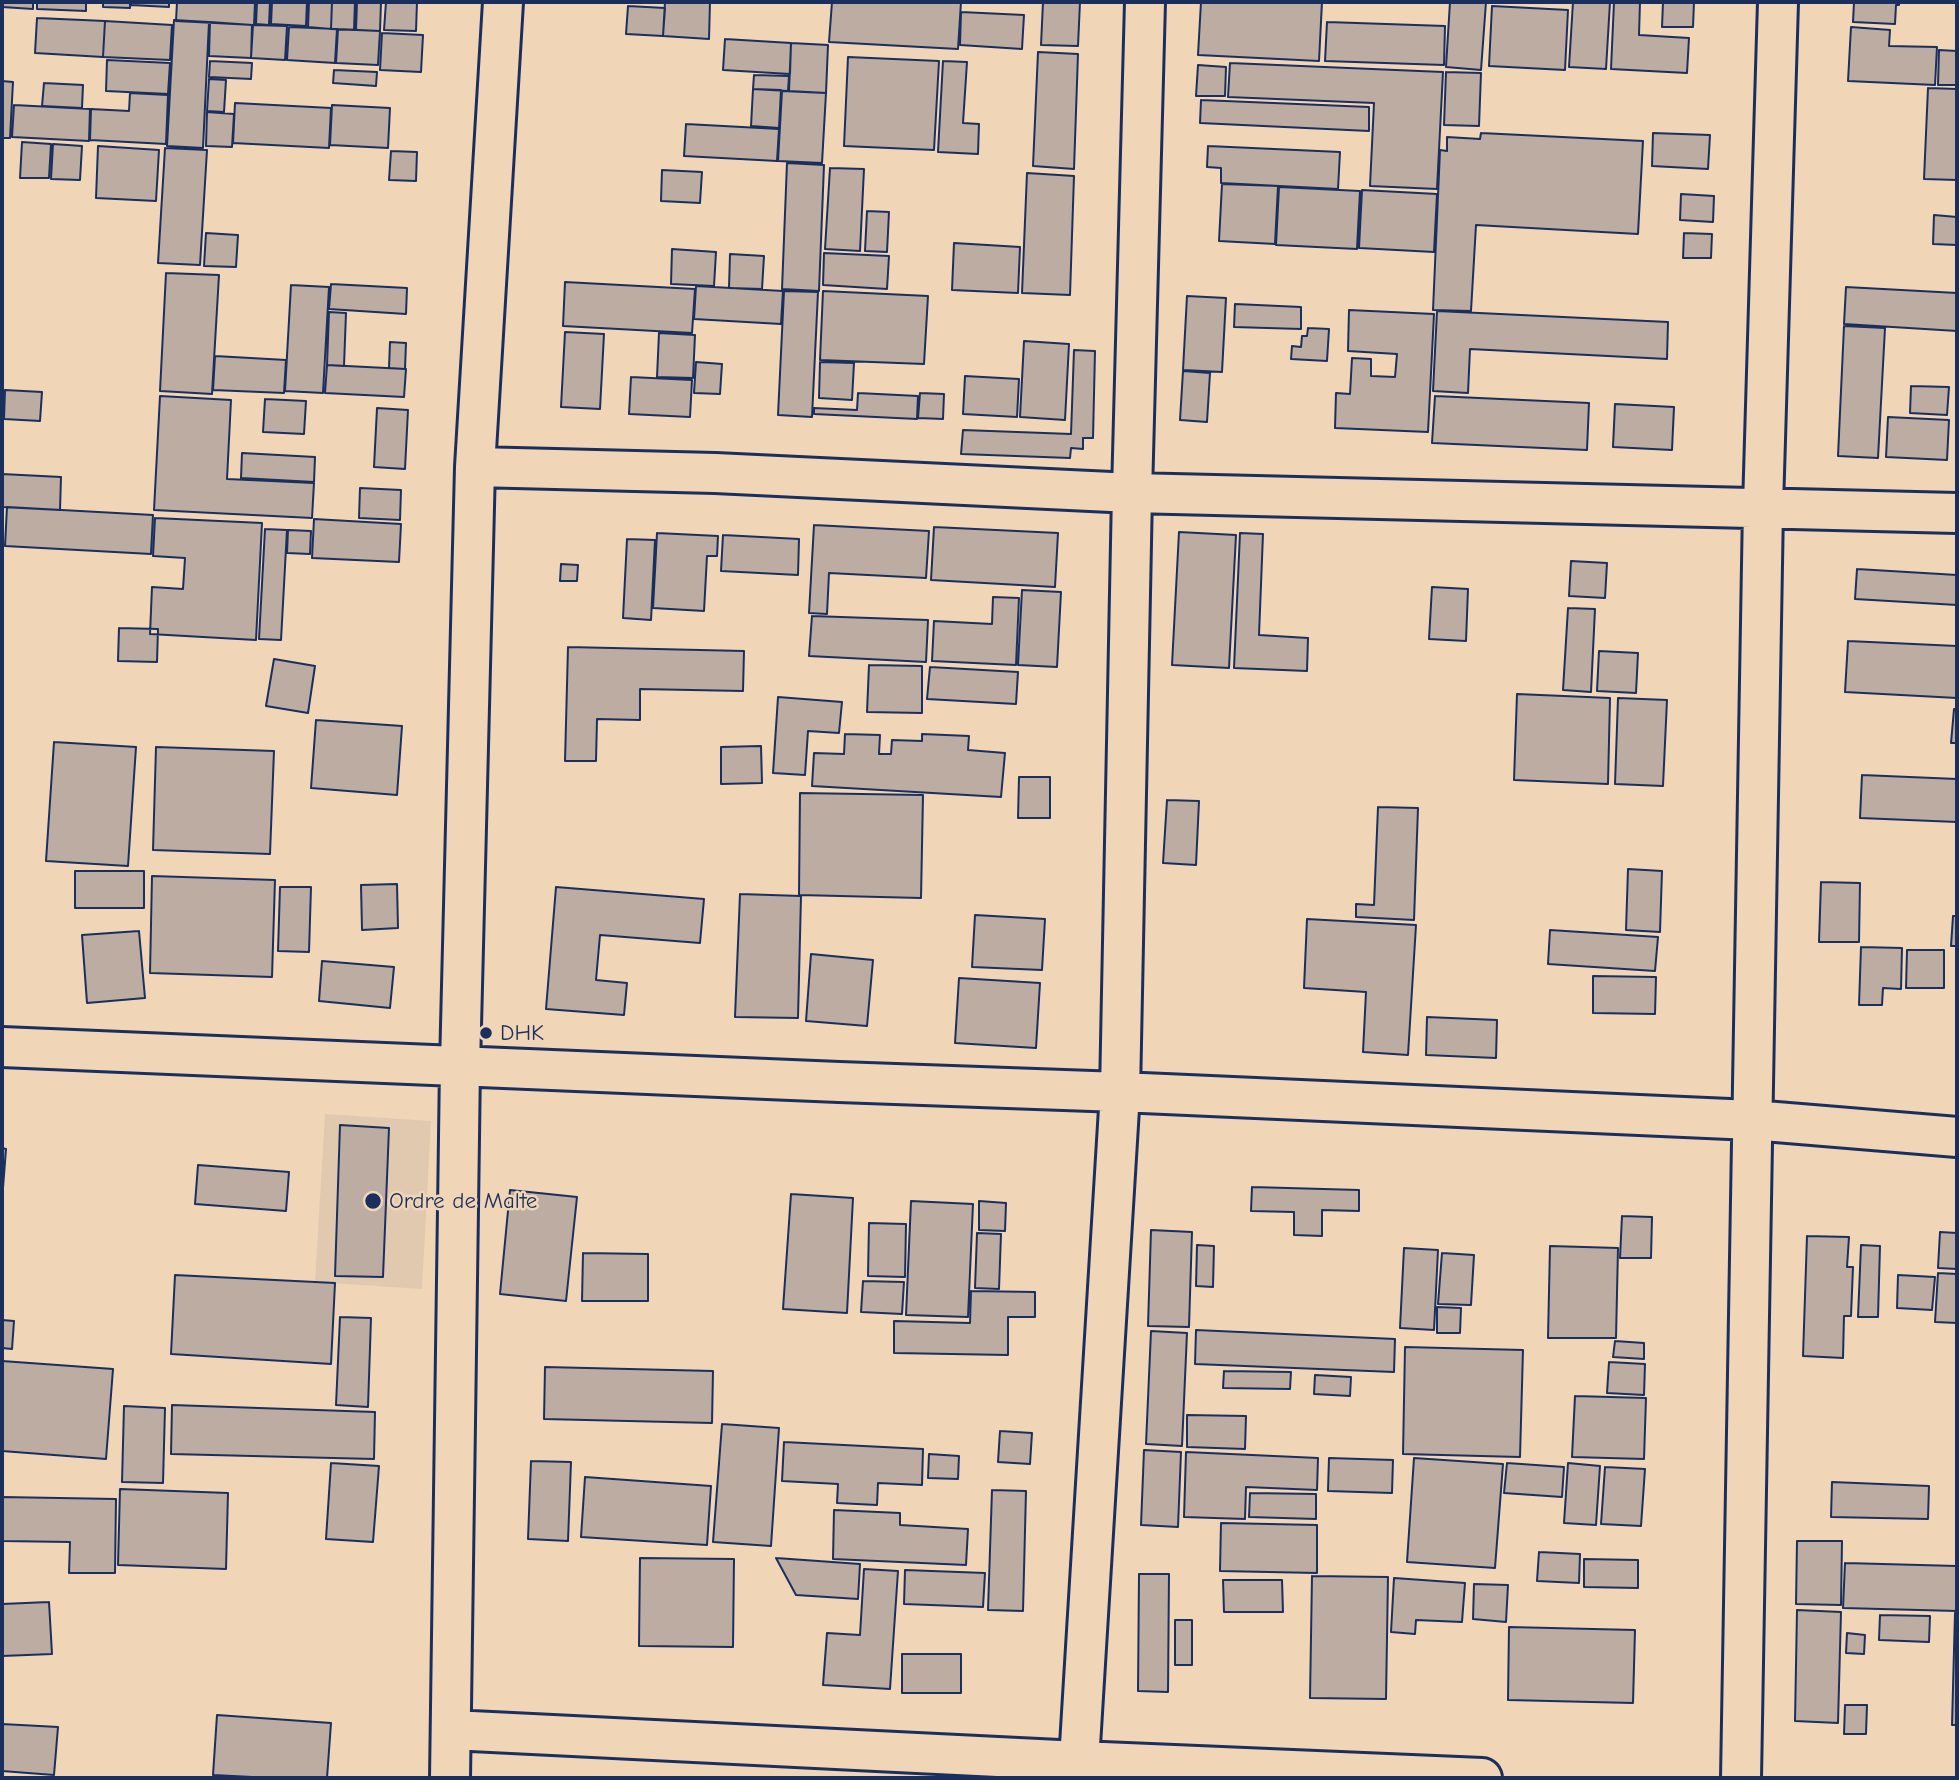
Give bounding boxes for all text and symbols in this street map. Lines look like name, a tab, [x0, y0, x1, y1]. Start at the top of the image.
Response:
place label: DHK	[500, 1019, 544, 1047]
marker: DHK	[478, 1025, 494, 1041]
place label: Ordre de Malte	[389, 1187, 537, 1215]
marker: Ordre de Malte	[363, 1191, 383, 1211]

